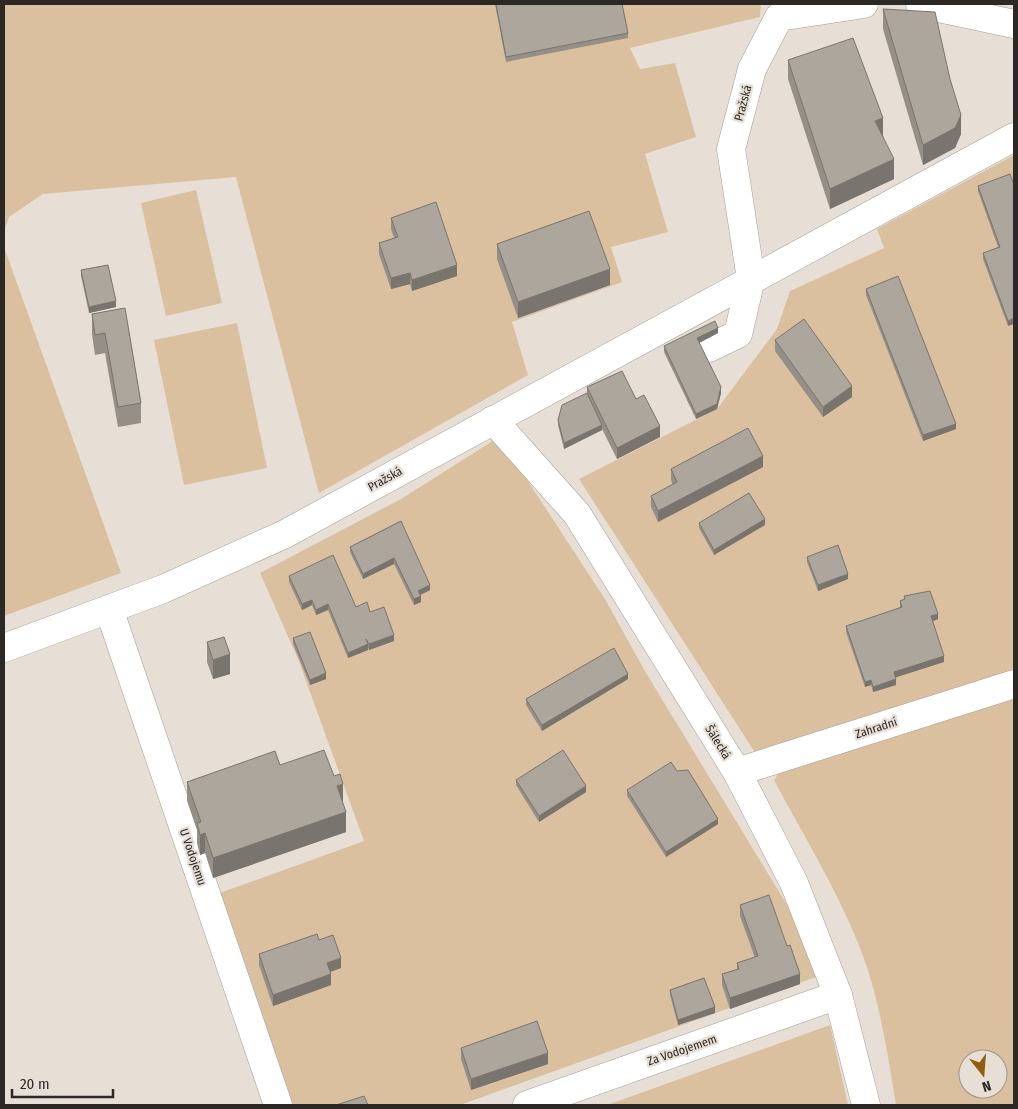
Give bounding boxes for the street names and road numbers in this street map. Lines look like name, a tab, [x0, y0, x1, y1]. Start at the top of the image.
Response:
street label: Pražská	[731, 83, 755, 123]
street label: Pražská	[365, 464, 405, 494]
street label: Zahradní	[853, 715, 899, 741]
street label: Šálecká	[702, 722, 735, 762]
street label: U Vodojemu	[177, 827, 209, 887]
street label: Za Vodojemem	[645, 1032, 719, 1068]

